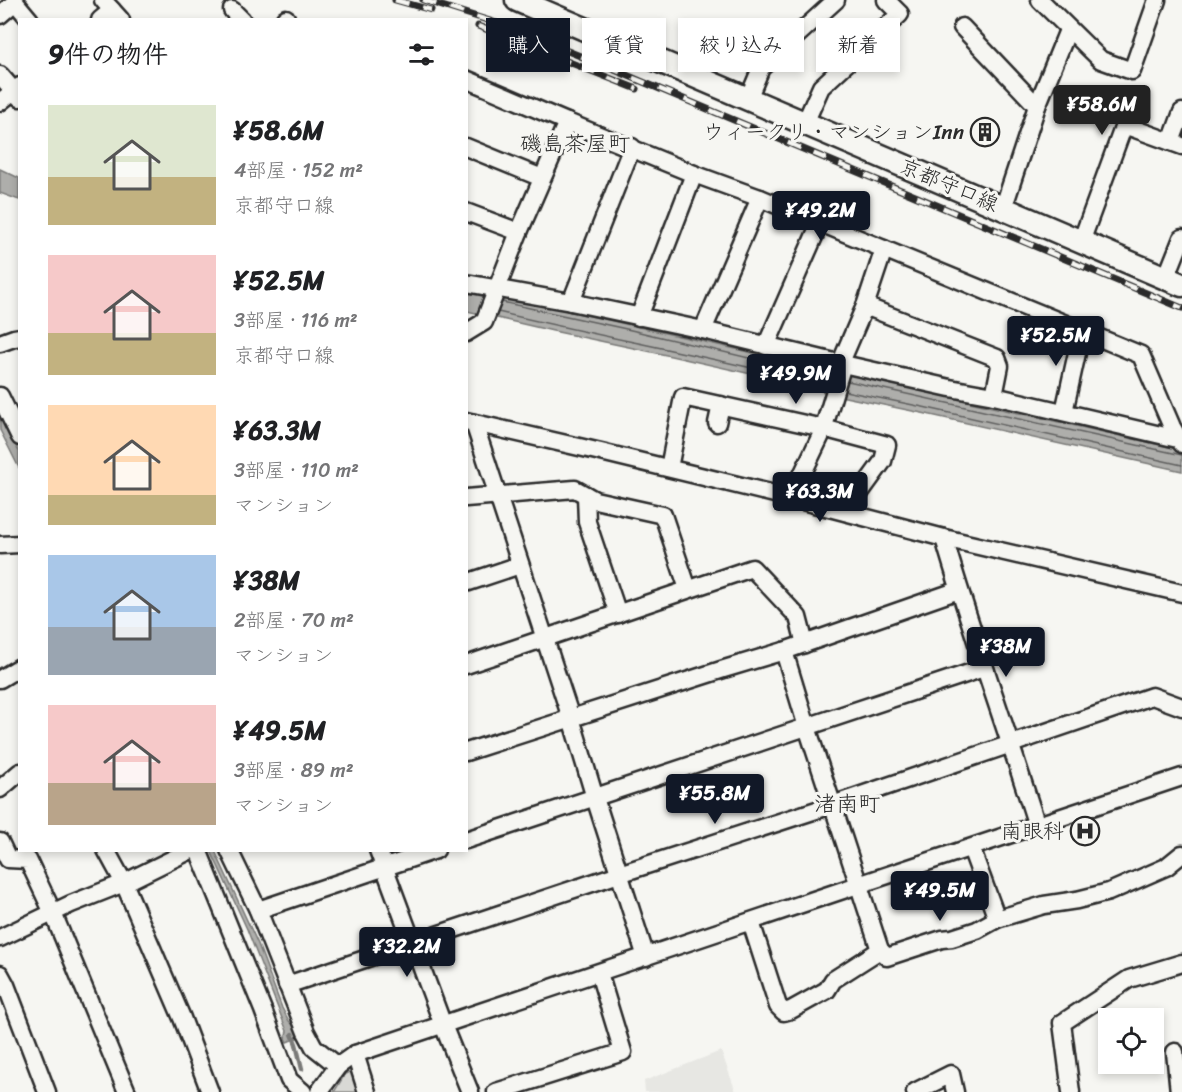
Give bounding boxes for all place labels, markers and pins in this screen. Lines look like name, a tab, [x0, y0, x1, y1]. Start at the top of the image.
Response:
pin: ¥58.6M	[1053, 85, 1151, 136]
place label: ウィークリ・マンションInn	[703, 113, 964, 151]
building icon: ウィークリ・マンションInn	[969, 116, 1001, 148]
pin: ¥49.2M	[772, 191, 870, 242]
pin: ¥52.5M	[1007, 316, 1105, 367]
pin: ¥49.9M	[747, 354, 845, 405]
pin: ¥63.3M	[771, 472, 869, 523]
pin: ¥38M	[970, 627, 1042, 678]
pin: ¥55.8M	[666, 774, 764, 825]
place label: 南眼科	[1001, 812, 1064, 850]
hospital icon: 南眼科	[1069, 815, 1101, 847]
pin: ¥49.5M	[891, 871, 989, 922]
pin: ¥32.2M	[358, 927, 456, 978]

